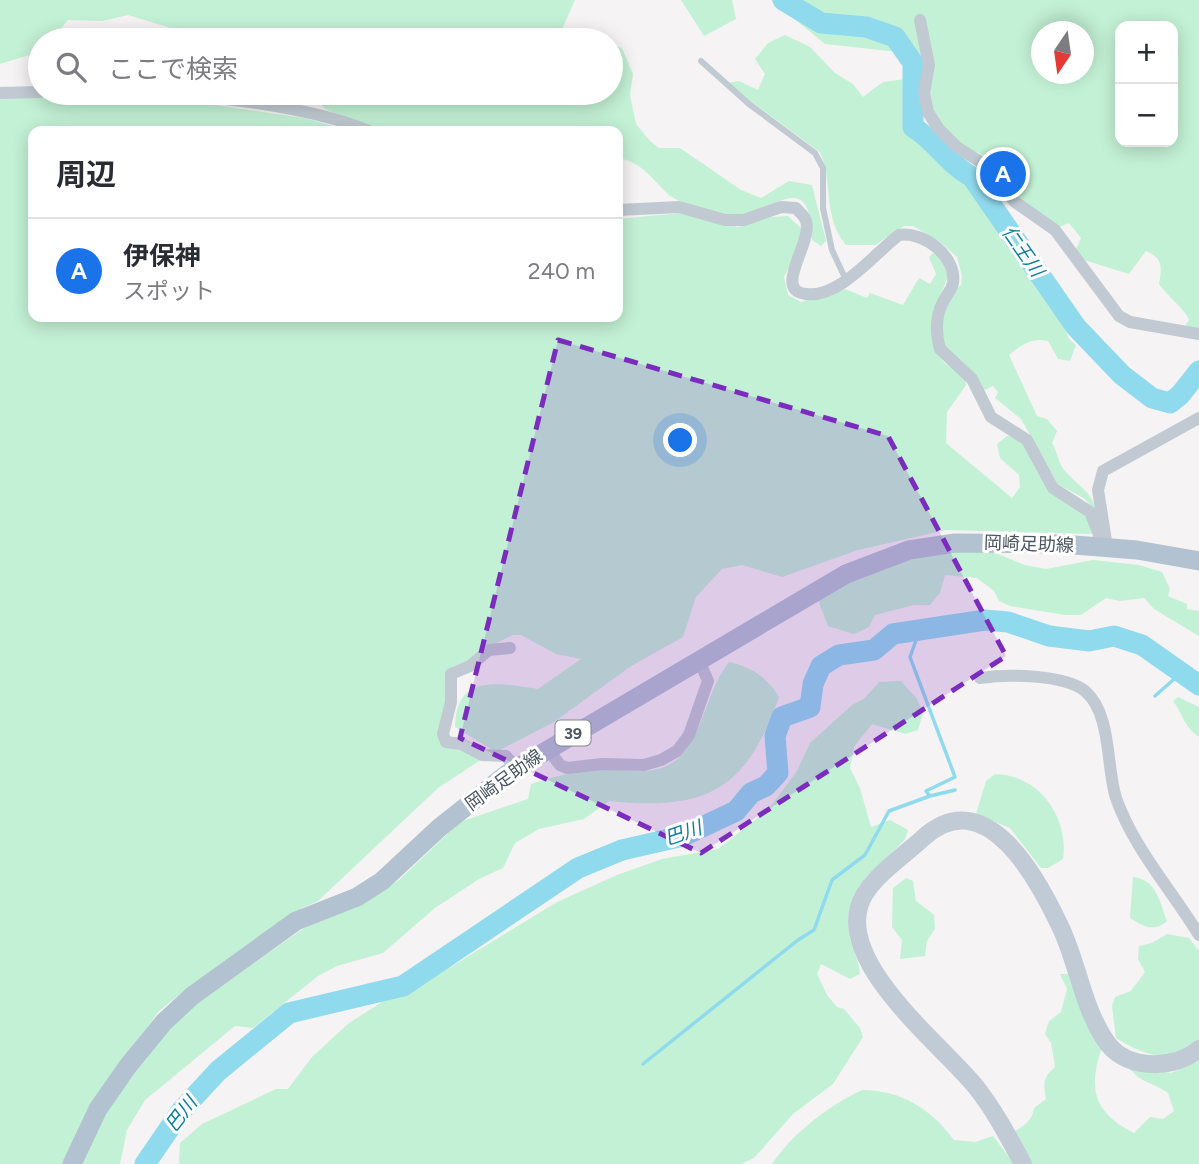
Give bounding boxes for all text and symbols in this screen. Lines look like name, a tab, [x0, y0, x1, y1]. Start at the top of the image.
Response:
north arrow	[1031, 21, 1094, 84]
map controls	[1115, 21, 1178, 147]
button: +	[1115, 21, 1178, 84]
search box	[28, 28, 623, 105]
icon: search	[52, 48, 90, 86]
text: ここで検索	[108, 53, 238, 85]
button: −	[1115, 84, 1178, 147]
pin: A	[980, 148, 1026, 200]
text: 周辺	[56, 156, 116, 193]
water label: 仁王川	[997, 221, 1050, 283]
text: 伊保神	[123, 240, 201, 272]
text: A	[71, 257, 87, 285]
text: 240 m	[528, 257, 595, 285]
text: スポット	[123, 277, 215, 305]
your location	[663, 423, 697, 457]
street label: 岡崎足助線	[984, 531, 1074, 557]
road number: 39	[556, 720, 590, 746]
street label: 岡崎足助線	[461, 745, 547, 815]
water label: 巴川	[661, 815, 707, 850]
water label: 巴川	[160, 1090, 203, 1136]

